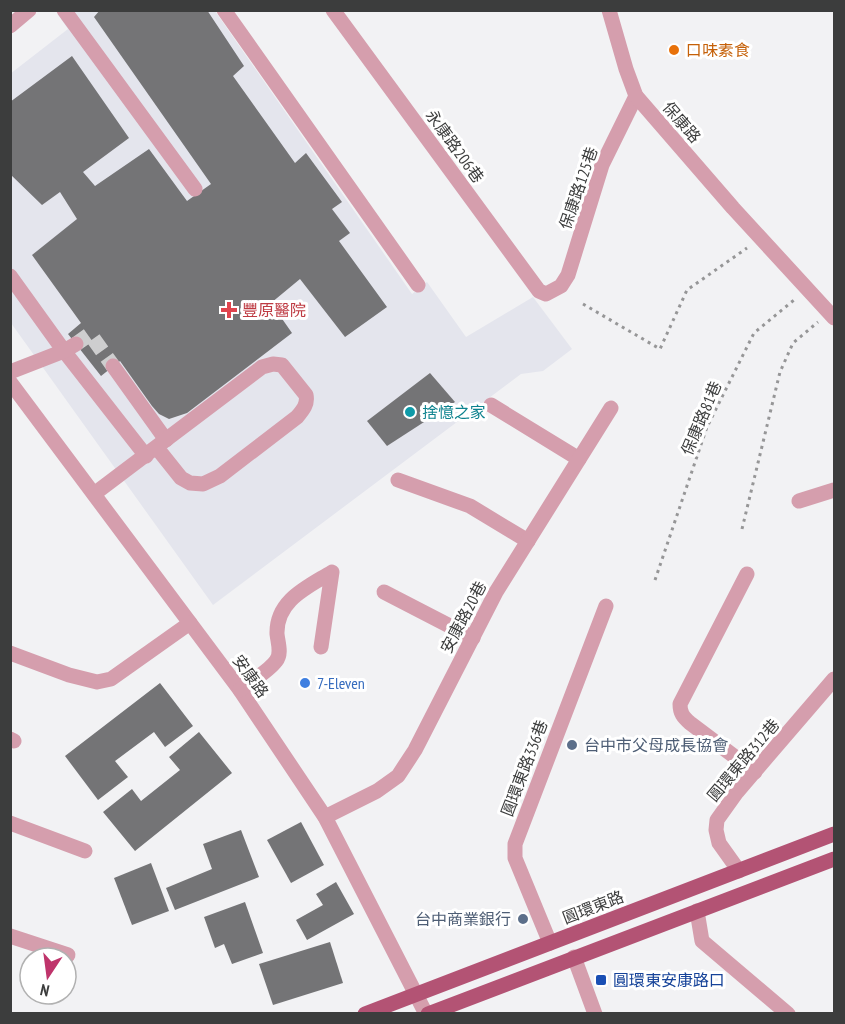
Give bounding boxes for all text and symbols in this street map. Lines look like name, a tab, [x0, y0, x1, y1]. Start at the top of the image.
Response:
place label: 口味素食	[686, 40, 750, 60]
marker: 口味素食	[667, 43, 681, 57]
street label: 保康路	[659, 97, 705, 147]
street label: 永康路206巷	[422, 105, 488, 187]
street label: 保康路125巷	[555, 144, 601, 232]
place label: 豐原醫院	[242, 300, 306, 320]
marker: 豐原醫院	[220, 301, 238, 319]
street label: 保康路81巷	[676, 378, 726, 458]
place label: 捨憶之家	[422, 402, 486, 422]
marker: 捨憶之家	[403, 405, 417, 419]
street label: 安康路20巷	[436, 578, 490, 656]
street label: 安康路	[229, 651, 273, 701]
place label: 7-Eleven	[317, 673, 365, 693]
marker: 7-Eleven	[298, 676, 312, 690]
street label: 圓環東路312巷	[703, 715, 783, 805]
street label: 圓環東路336巷	[496, 717, 552, 819]
place label: 台中市父母成長協會	[584, 735, 728, 755]
marker: 台中市父母成長協會	[565, 738, 579, 752]
street label: 圓環東路	[560, 886, 626, 928]
place label: 台中商業銀行	[415, 909, 511, 929]
marker: 台中商業銀行	[516, 912, 530, 926]
north arrow	[18, 946, 78, 1006]
place label: 圓環東安康路口	[613, 970, 725, 990]
marker: 圓環東安康路口	[594, 973, 608, 987]
text: N	[38, 980, 51, 1001]

